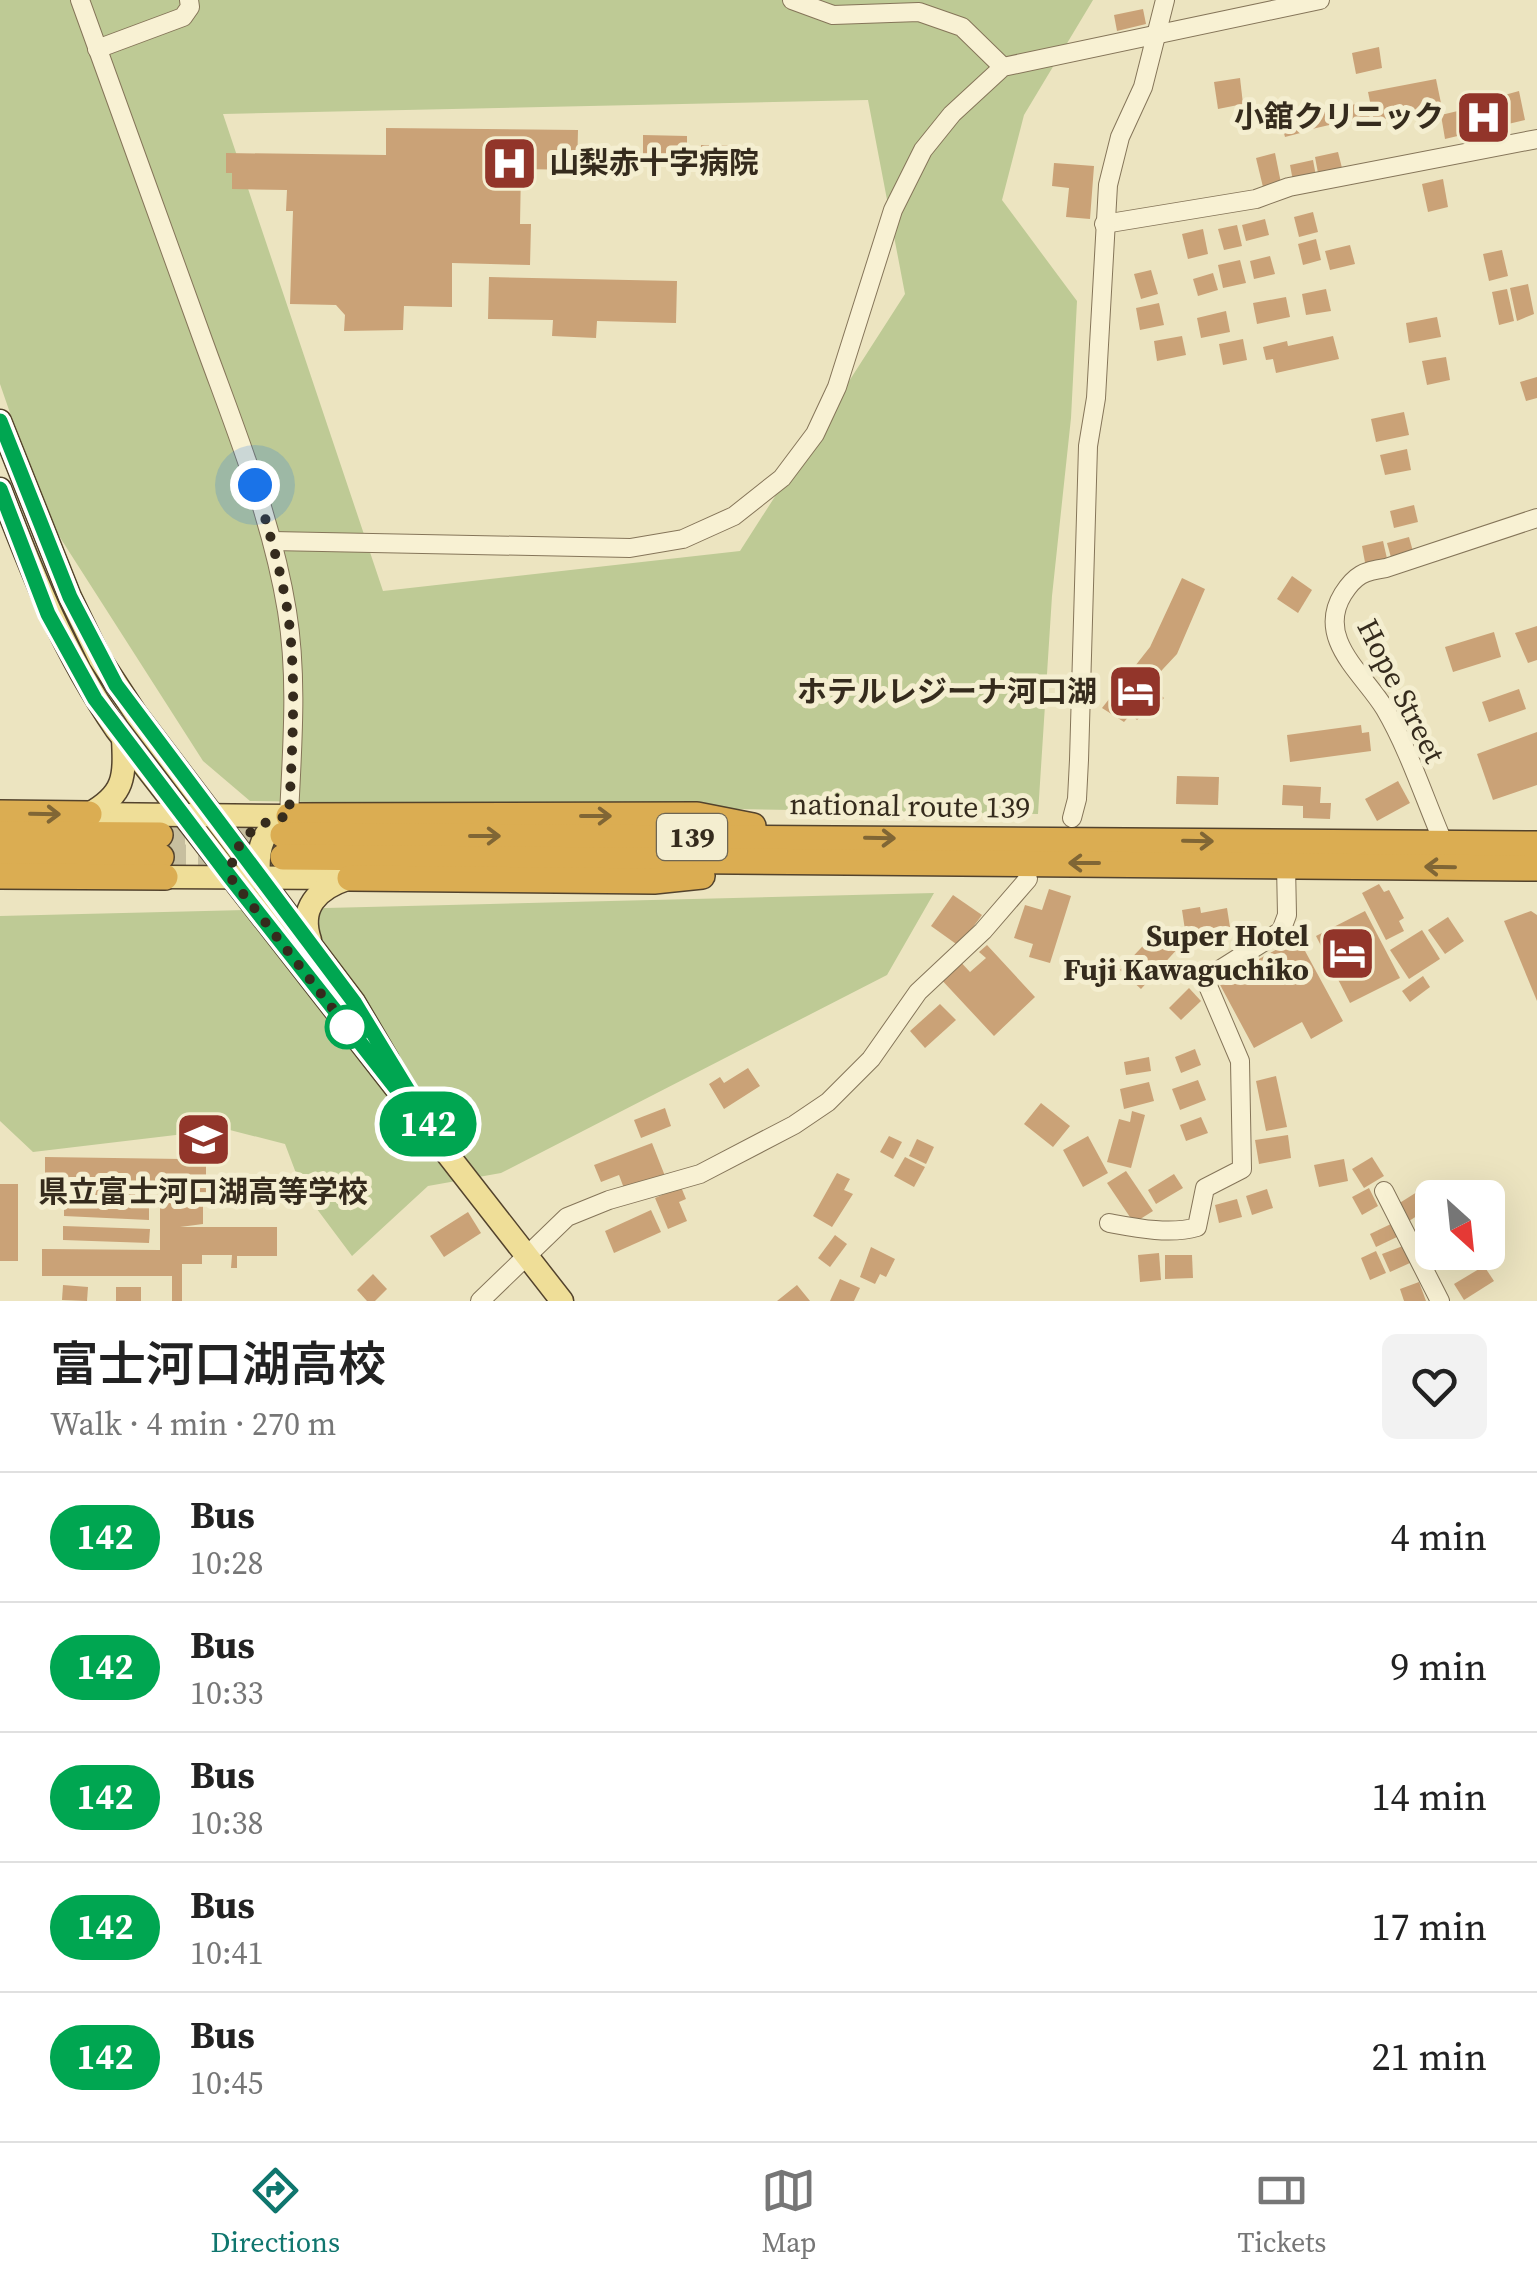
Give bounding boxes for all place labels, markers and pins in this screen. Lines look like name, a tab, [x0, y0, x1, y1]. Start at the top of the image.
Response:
hospital icon: 小舘クリニック	[1453, 87, 1513, 147]
place label: 小舘クリニック	[1234, 96, 1444, 137]
hospital icon: 山梨赤十字病院	[480, 133, 540, 193]
place label: 山梨赤十字病院	[549, 142, 759, 183]
hotel icon: ホテルレジーナ河口湖	[1106, 662, 1166, 722]
place label: ホテルレジーナ河口湖	[797, 671, 1097, 712]
place label: Super Hotel Fuji Kawaguchiko	[1063, 915, 1309, 990]
hotel icon: Super Hotel Fuji Kawaguchiko	[1318, 923, 1378, 983]
unlabelled marker	[326, 1006, 368, 1048]
school or university icon: 県立富士河口湖高等学校	[173, 1109, 233, 1169]
place label: 県立富士河口湖高等学校	[38, 1171, 368, 1212]

